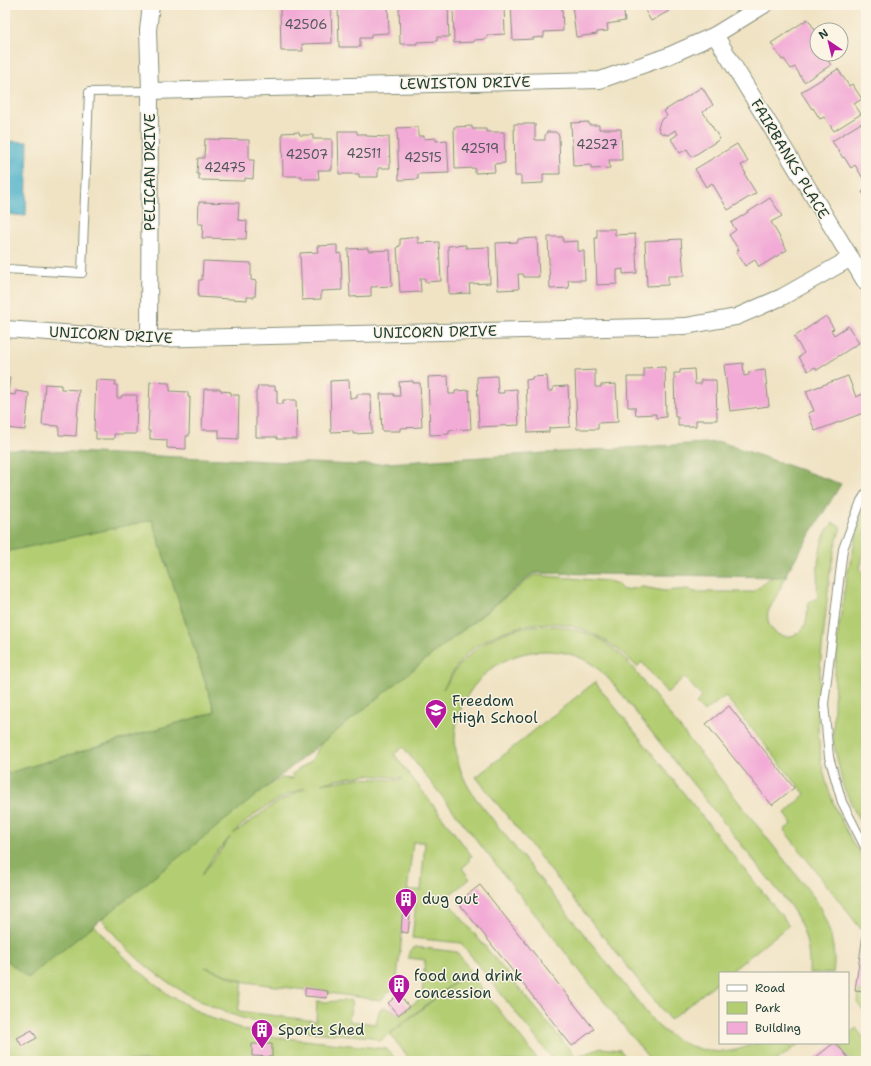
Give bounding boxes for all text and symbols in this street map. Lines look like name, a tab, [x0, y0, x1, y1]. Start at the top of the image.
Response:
house number: 42506	[285, 16, 327, 33]
north arrow	[809, 22, 849, 62]
text: N	[816, 25, 832, 43]
street label: LEWISTON DRIVE	[399, 72, 531, 94]
street label: FAIRBANKS PLACE	[746, 95, 834, 223]
street label: PELICAN DRIVE	[140, 113, 160, 231]
house number: 42527	[576, 136, 618, 153]
house number: 42519	[461, 140, 499, 157]
house number: 42511	[347, 145, 381, 162]
house number: 42507	[286, 146, 328, 163]
house number: 42515	[404, 149, 442, 166]
house number: 42475	[204, 159, 246, 176]
street label: UNICORN DRIVE	[373, 321, 497, 343]
street label: UNICORN DRIVE	[49, 322, 173, 348]
place label: Freedom High School	[452, 691, 538, 728]
school or university icon: Freedom High School	[423, 697, 449, 730]
building icon: dug out	[393, 886, 419, 919]
place label: dug out	[422, 889, 479, 909]
place label: food and drink concession	[414, 966, 523, 1003]
building icon: food and drink concession	[386, 972, 412, 1005]
legend	[719, 972, 849, 1044]
text: Road	[755, 980, 786, 996]
text: Park	[755, 1000, 781, 1016]
building icon: Sports Shed	[249, 1017, 275, 1050]
place label: Sports Shed	[278, 1020, 365, 1040]
text: Building	[755, 1020, 801, 1036]

